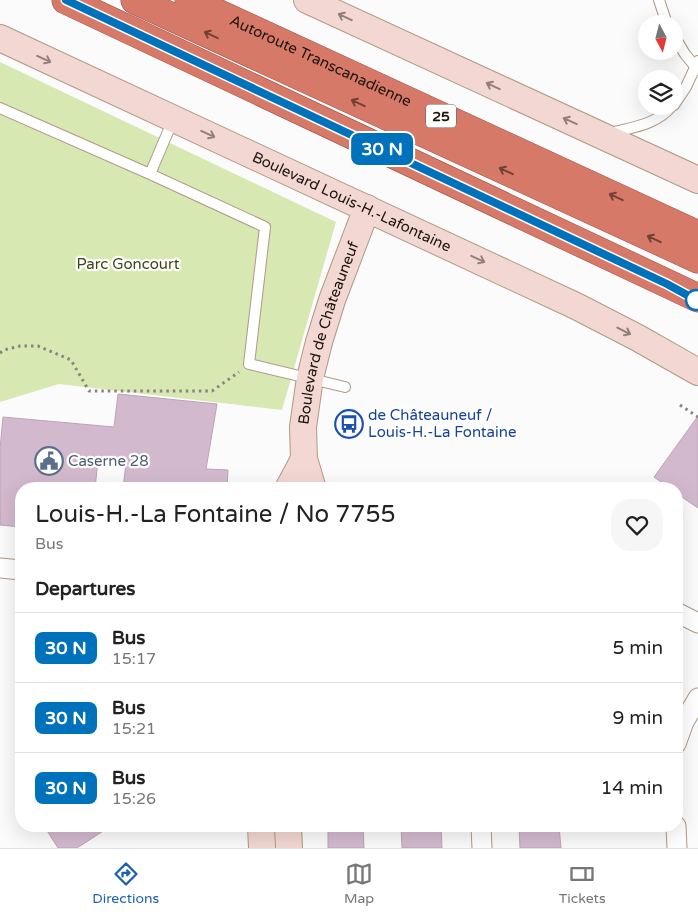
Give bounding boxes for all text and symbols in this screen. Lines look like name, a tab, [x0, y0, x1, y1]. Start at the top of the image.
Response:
street label: Autoroute Transcanadienne	[227, 11, 414, 110]
one-way arrow	[338, 12, 353, 22]
north arrow	[638, 15, 682, 60]
map controls	[638, 15, 683, 115]
one-way arrow	[204, 30, 219, 40]
one-way arrow	[36, 54, 51, 64]
button: layers	[638, 70, 683, 115]
one-way arrow	[485, 80, 500, 90]
one-way arrow	[351, 98, 366, 108]
road number: 25	[426, 104, 456, 128]
one-way arrow	[563, 116, 578, 125]
one-way arrow	[200, 130, 215, 139]
line badge: 30 N	[347, 133, 417, 165]
text: 30 N	[361, 138, 403, 160]
street label: Boulevard Louis-H.-Lafontaine	[250, 148, 454, 256]
one-way arrow	[499, 166, 514, 176]
one-way arrow	[609, 192, 624, 201]
one-way arrow	[647, 234, 662, 244]
street label: Boulevard de Châteauneuf	[294, 239, 363, 426]
park label: Parc Goncourt	[77, 255, 180, 273]
one-way arrow	[470, 255, 485, 265]
unlabelled marker	[685, 289, 698, 311]
one-way arrow	[616, 327, 631, 336]
place label: de Châteauneuf / Louis-H.-La Fontaine	[368, 406, 516, 441]
bus stop icon: de Châteauneuf / Louis-H.-La Fontaine	[334, 409, 364, 439]
public building icon: Caserne 28	[34, 446, 64, 476]
place label: Caserne 28	[68, 452, 149, 470]
button: heart	[611, 499, 663, 551]
text: Louis-H.-La Fontaine / No 7755	[35, 500, 396, 529]
text: Bus	[35, 534, 63, 554]
text: Departures	[35, 578, 135, 600]
text: Bus	[112, 627, 145, 649]
text: 30 N	[45, 637, 87, 659]
text: 5 min	[612, 637, 663, 659]
text: 15:17	[112, 649, 156, 669]
text: Bus	[112, 697, 145, 719]
text: 30 N	[45, 707, 87, 729]
text: 9 min	[612, 707, 663, 729]
text: 15:21	[112, 719, 156, 739]
text: Bus	[112, 767, 145, 789]
text: 30 N	[45, 777, 87, 799]
text: 14 min	[600, 777, 663, 799]
text: 15:26	[112, 789, 156, 809]
tab: Directions	[92, 860, 159, 907]
tab: Map	[344, 860, 374, 907]
tab: Tickets	[559, 860, 606, 907]

